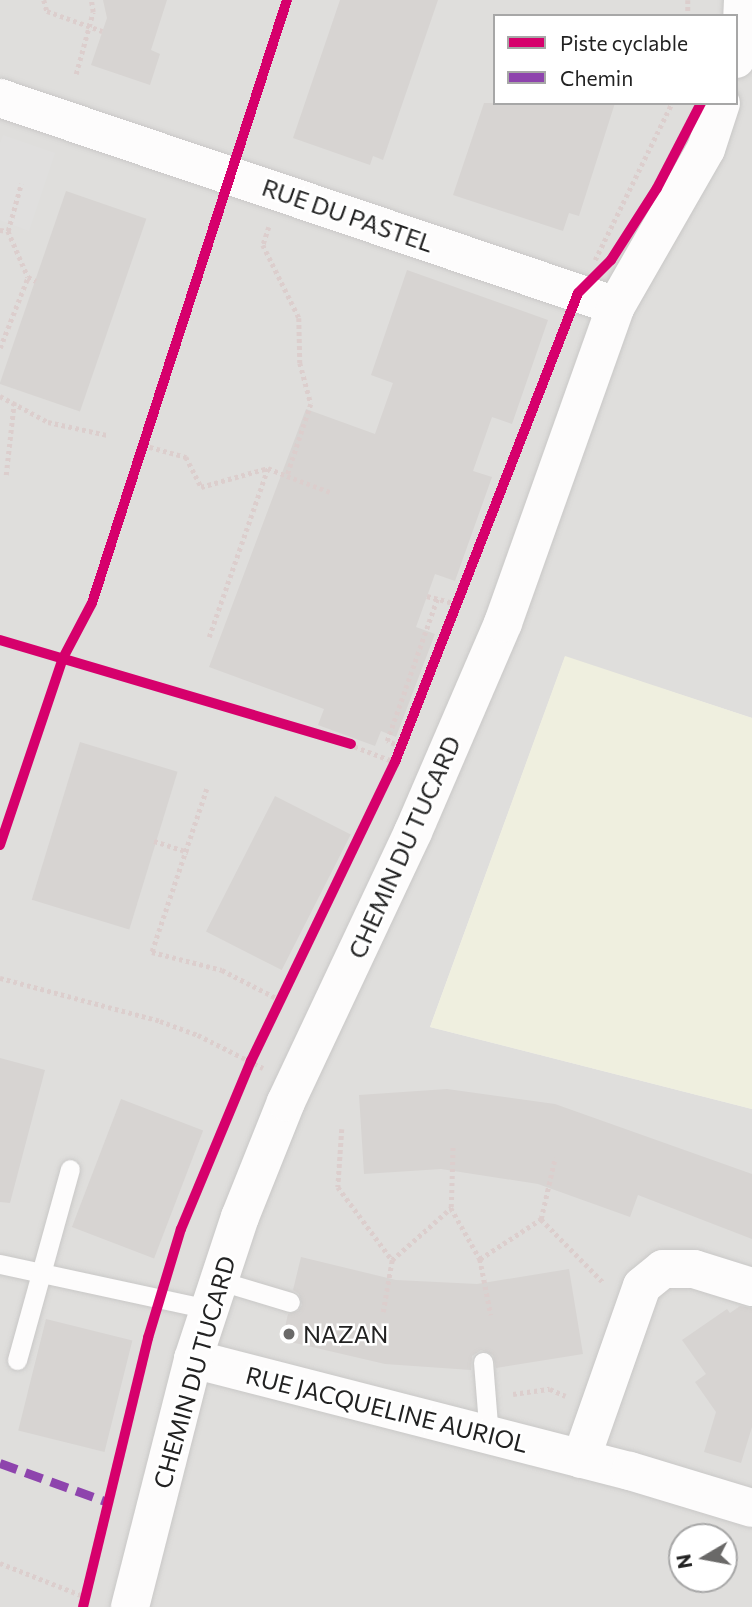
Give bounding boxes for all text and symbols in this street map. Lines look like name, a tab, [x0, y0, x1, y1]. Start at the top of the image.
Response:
legend	[493, 14, 738, 105]
text: Piste cyclable	[560, 30, 688, 55]
text: Chemin	[560, 65, 633, 90]
street label: RUE DU PASTEL	[259, 172, 437, 258]
street label: CHEMIN DU TUCARD	[342, 731, 466, 963]
street label: CHEMIN DU TUCARD	[147, 1252, 241, 1492]
place label: NAZAN	[303, 1320, 388, 1348]
marker: NAZAN	[281, 1326, 297, 1342]
street label: RUE JACQUELINE AURIOL	[243, 1360, 531, 1458]
north arrow	[668, 1523, 738, 1593]
text: N	[671, 1552, 696, 1570]

